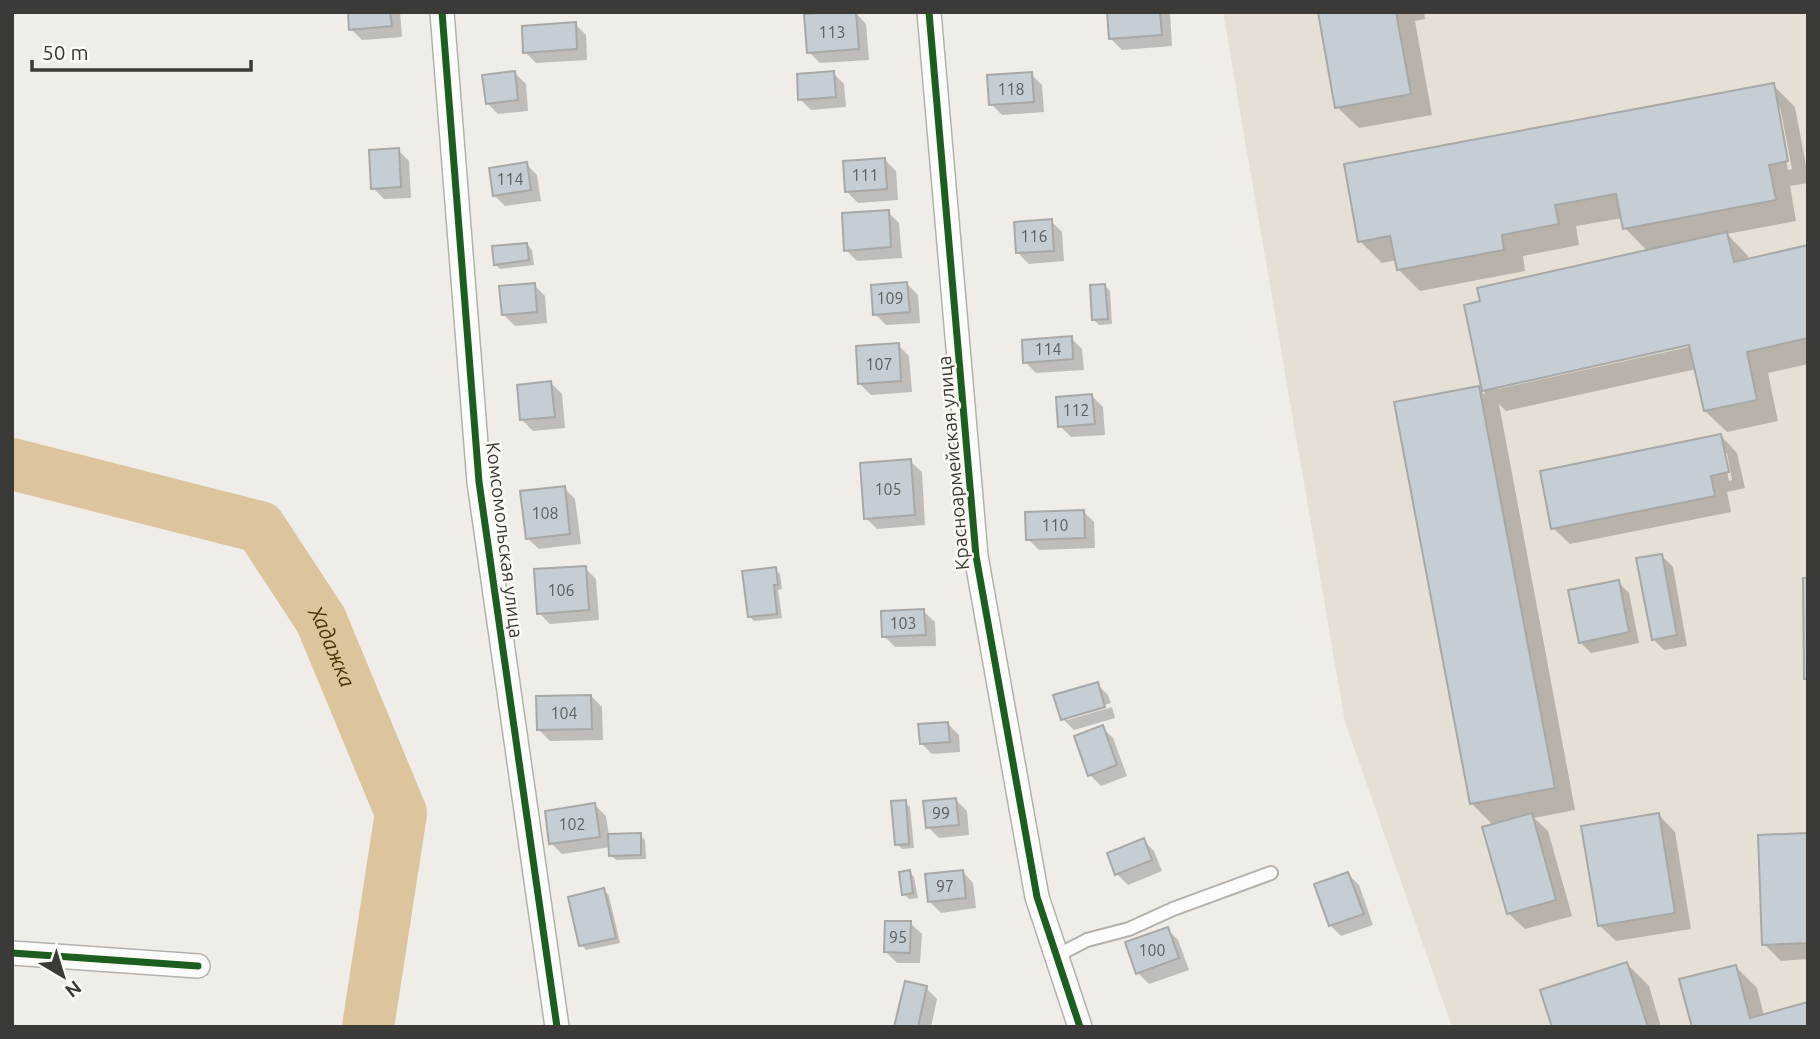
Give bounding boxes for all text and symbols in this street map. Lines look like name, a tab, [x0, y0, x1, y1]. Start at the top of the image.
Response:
house number: 113	[818, 23, 846, 41]
scale bar	[32, 28, 250, 72]
text: 50 m	[42, 40, 89, 64]
house number: 118	[997, 80, 1025, 98]
house number: 111	[851, 166, 879, 184]
house number: 114	[496, 170, 524, 188]
house number: 116	[1020, 227, 1048, 245]
house number: 109	[876, 289, 904, 307]
house number: 114	[1034, 340, 1062, 358]
house number: 107	[865, 355, 893, 373]
street label: Красноармейская улица	[933, 355, 973, 571]
house number: 112	[1062, 401, 1090, 419]
street label: Комсомольская улица	[482, 441, 528, 639]
house number: 105	[874, 480, 902, 498]
house number: 108	[531, 504, 559, 522]
house number: 110	[1041, 516, 1069, 534]
house number: 106	[547, 581, 575, 599]
water label: Хадажка	[304, 601, 360, 690]
house number: 103	[889, 614, 917, 632]
house number: 104	[550, 704, 578, 722]
house number: 99	[932, 804, 950, 822]
house number: 102	[558, 815, 586, 833]
house number: 97	[936, 877, 954, 895]
house number: 95	[889, 928, 907, 946]
north arrow	[28, 941, 98, 1011]
house number: 100	[1138, 941, 1166, 959]
text: N	[61, 976, 86, 1002]

